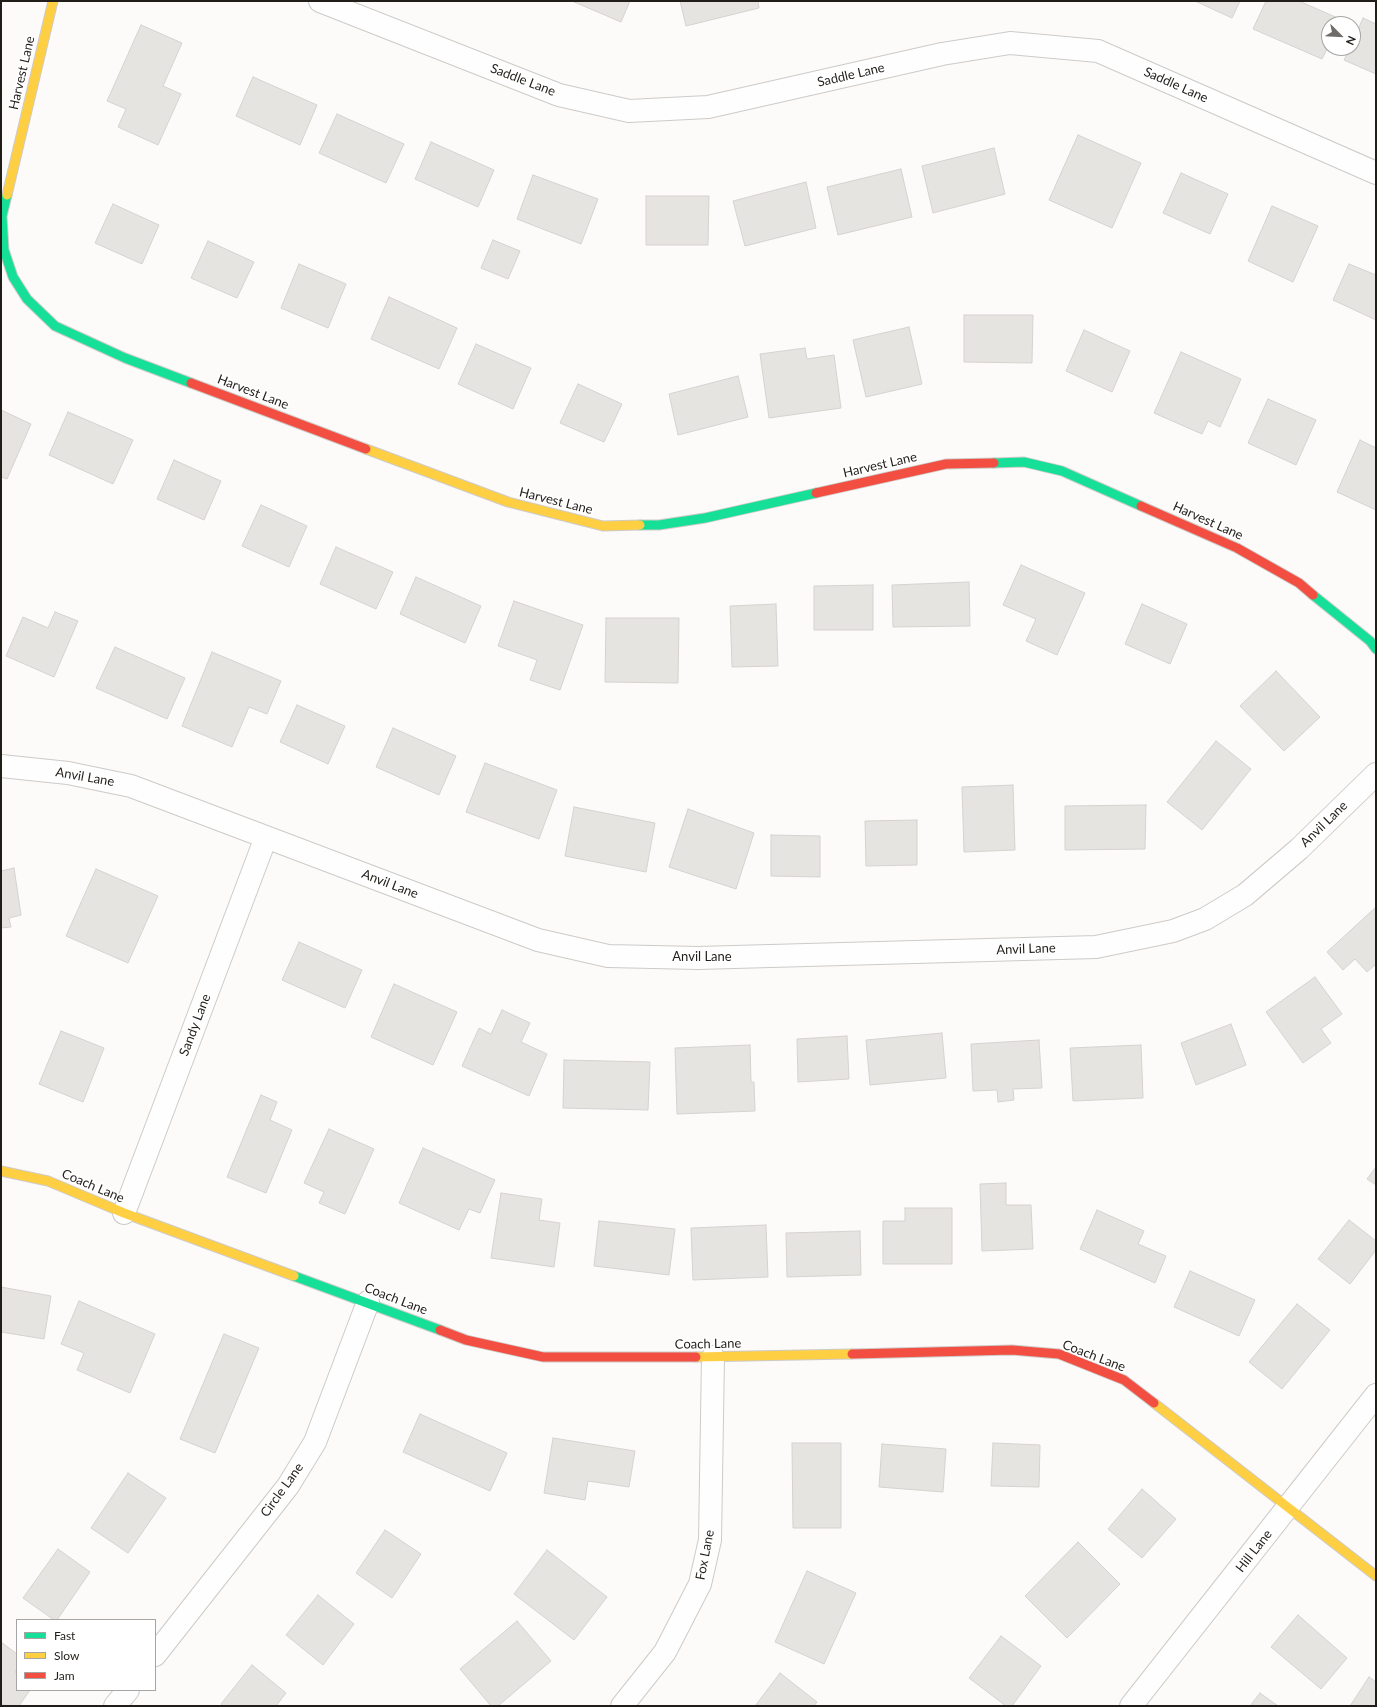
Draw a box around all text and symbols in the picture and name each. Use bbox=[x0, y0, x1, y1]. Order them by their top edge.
north arrow bbox=[1321, 16, 1361, 56]
text: N bbox=[1344, 34, 1359, 47]
street label: Harvest Lane bbox=[6, 35, 38, 111]
street label: Saddle Lane bbox=[488, 60, 558, 100]
street label: Saddle Lane bbox=[816, 60, 886, 90]
street label: Saddle Lane bbox=[1142, 64, 1210, 106]
street label: Harvest Lane bbox=[215, 371, 291, 413]
street label: Harvest Lane bbox=[842, 449, 918, 481]
street label: Harvest Lane bbox=[518, 484, 594, 518]
street label: Harvest Lane bbox=[1170, 499, 1246, 543]
street label: Anvil Lane bbox=[54, 764, 116, 790]
street label: Anvil Lane bbox=[1297, 798, 1351, 850]
street label: Anvil Lane bbox=[359, 866, 421, 902]
street label: Anvil Lane bbox=[996, 940, 1056, 958]
street label: Anvil Lane bbox=[672, 949, 732, 965]
street label: Sandy Lane bbox=[176, 992, 214, 1058]
street label: Coach Lane bbox=[59, 1166, 127, 1206]
street label: Coach Lane bbox=[362, 1280, 430, 1318]
street label: Coach Lane bbox=[675, 1336, 741, 1352]
street label: Coach Lane bbox=[1060, 1337, 1128, 1375]
street label: Circle Lane bbox=[257, 1460, 307, 1520]
street label: Hill Lane bbox=[1233, 1527, 1275, 1575]
street label: Fox Lane bbox=[692, 1529, 718, 1581]
legend bbox=[16, 1619, 156, 1691]
text: Fast bbox=[54, 1628, 75, 1643]
text: Slow bbox=[54, 1648, 79, 1663]
text: Jam bbox=[54, 1668, 75, 1683]

